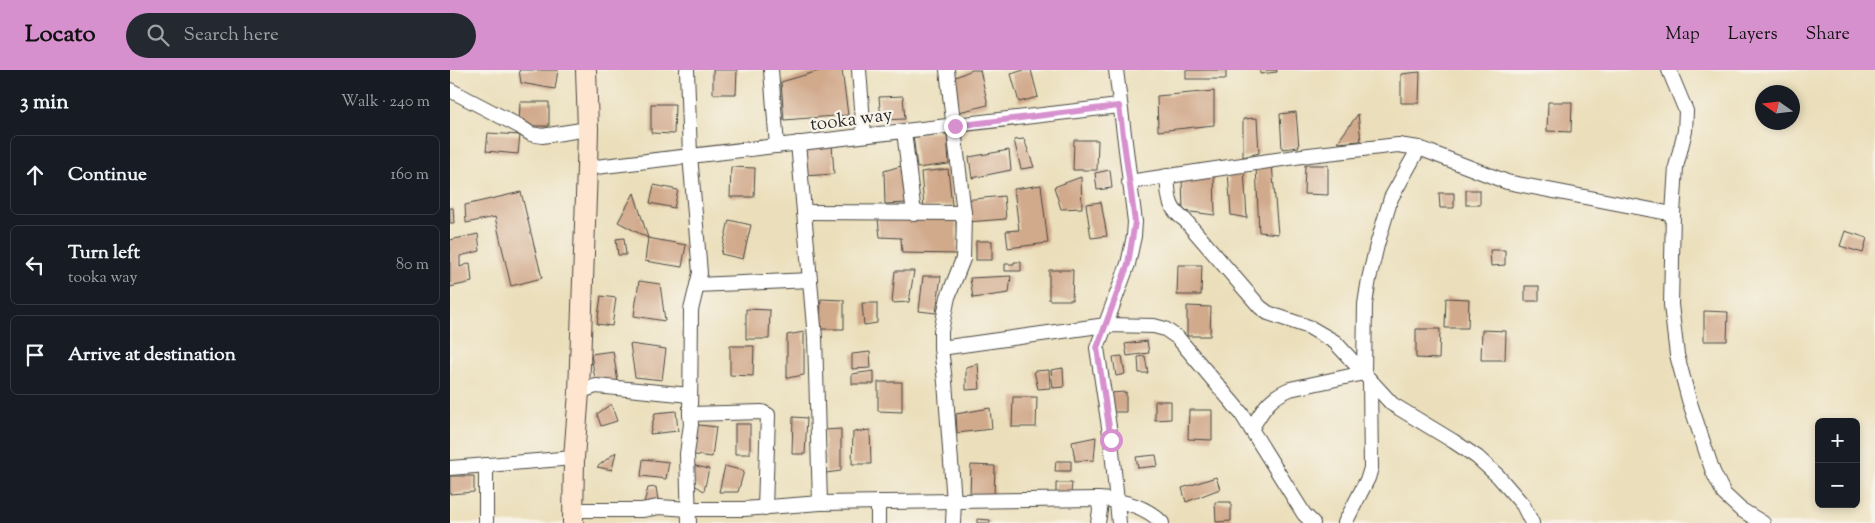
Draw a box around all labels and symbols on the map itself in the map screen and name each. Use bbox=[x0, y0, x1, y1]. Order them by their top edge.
north arrow bbox=[1755, 85, 1800, 130]
street label: tooka way bbox=[809, 102, 894, 139]
route end bbox=[944, 115, 967, 138]
route start bbox=[1100, 429, 1123, 452]

